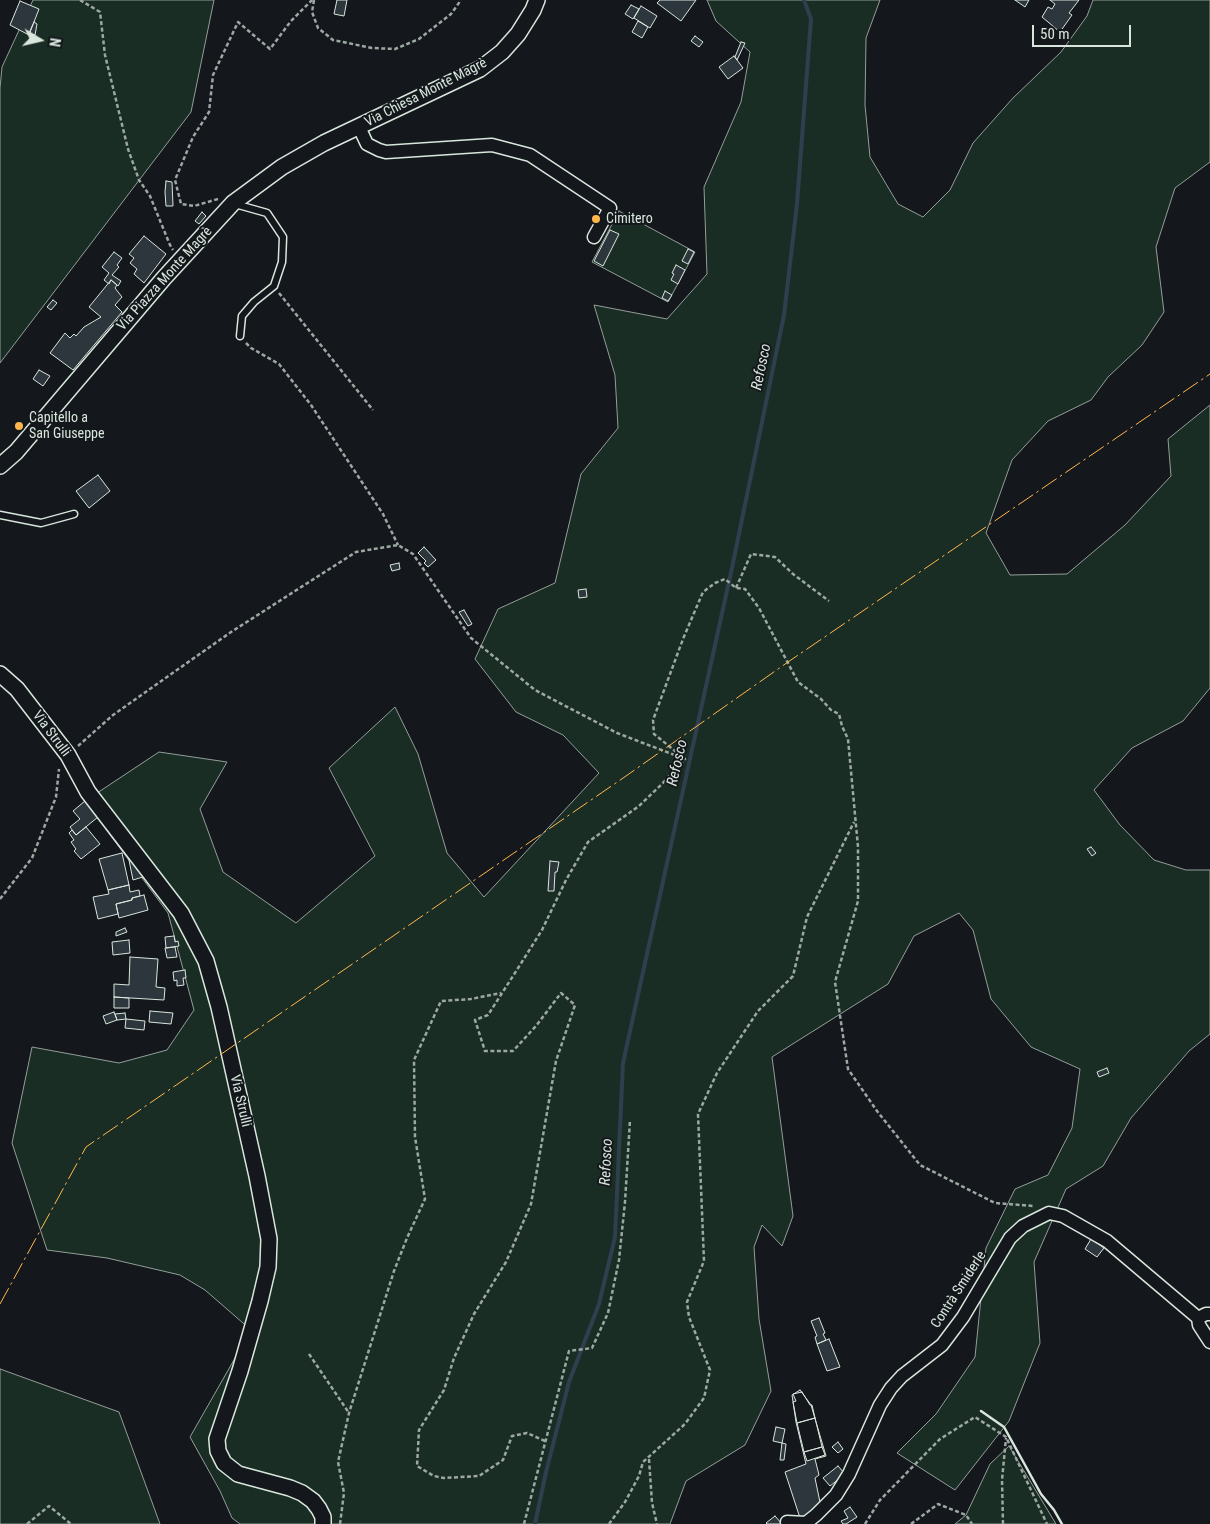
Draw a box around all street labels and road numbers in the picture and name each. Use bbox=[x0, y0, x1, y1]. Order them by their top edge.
street label: Via Chiesa Monte Magrè bbox=[362, 55, 490, 131]
street label: Via Piazza Monte Magrè bbox=[114, 224, 216, 334]
street label: Via Strulli bbox=[28, 708, 74, 760]
street label: Via Strulli bbox=[226, 1073, 254, 1129]
street label: Contrà Smiderle bbox=[928, 1248, 990, 1332]

